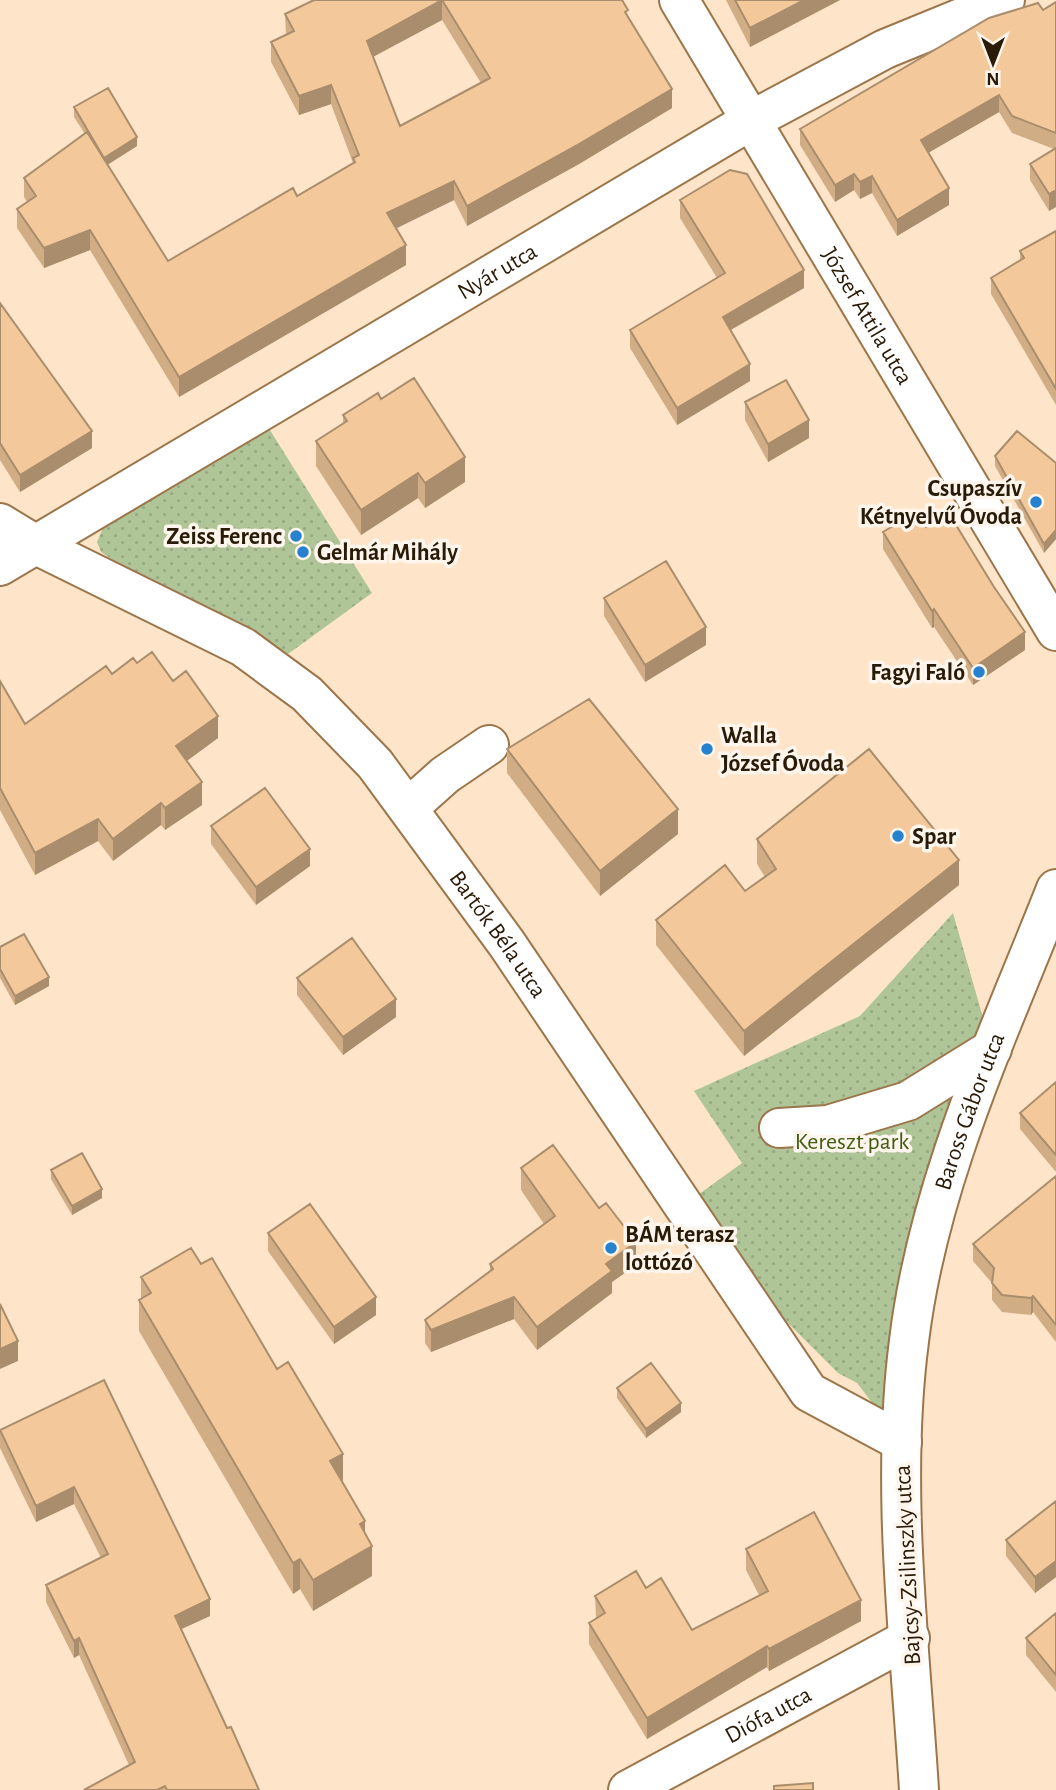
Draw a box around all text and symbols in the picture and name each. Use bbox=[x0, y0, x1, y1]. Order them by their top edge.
north arrow bbox=[958, 28, 1028, 98]
text: N bbox=[986, 69, 1000, 88]
street label: Nyár utca bbox=[454, 239, 541, 305]
street label: József Attila utca bbox=[817, 244, 917, 389]
place label: Csupaszív Kétnyelvű Óvoda bbox=[860, 477, 1022, 529]
marker: Csupaszív Kétnyelvű Óvoda bbox=[1028, 494, 1044, 510]
place label: Zeiss Ferenc bbox=[166, 525, 282, 549]
marker: Zeiss Ferenc bbox=[288, 528, 304, 544]
place label: Gelmár Mihály bbox=[317, 541, 458, 565]
marker: Gelmár Mihály bbox=[295, 544, 311, 560]
place label: Fagyi Faló bbox=[870, 661, 965, 685]
marker: Fagyi Faló bbox=[971, 664, 987, 680]
place label: Walla József Óvoda bbox=[721, 724, 845, 776]
marker: Walla József Óvoda bbox=[699, 741, 715, 757]
place label: Spar bbox=[912, 825, 957, 849]
marker: Spar bbox=[890, 828, 906, 844]
street label: Bartók Béla utca bbox=[444, 866, 551, 1003]
street label: Baross Gábor utca bbox=[931, 1029, 1010, 1193]
park label: Kereszt park bbox=[795, 1130, 909, 1154]
place label: BÁM terasz lottózó bbox=[625, 1219, 734, 1275]
marker: BÁM terasz lottózó bbox=[603, 1240, 619, 1256]
street label: Bajcsy-Zsilinszky utca bbox=[891, 1464, 925, 1666]
street label: Diófa utca bbox=[721, 1682, 816, 1748]

